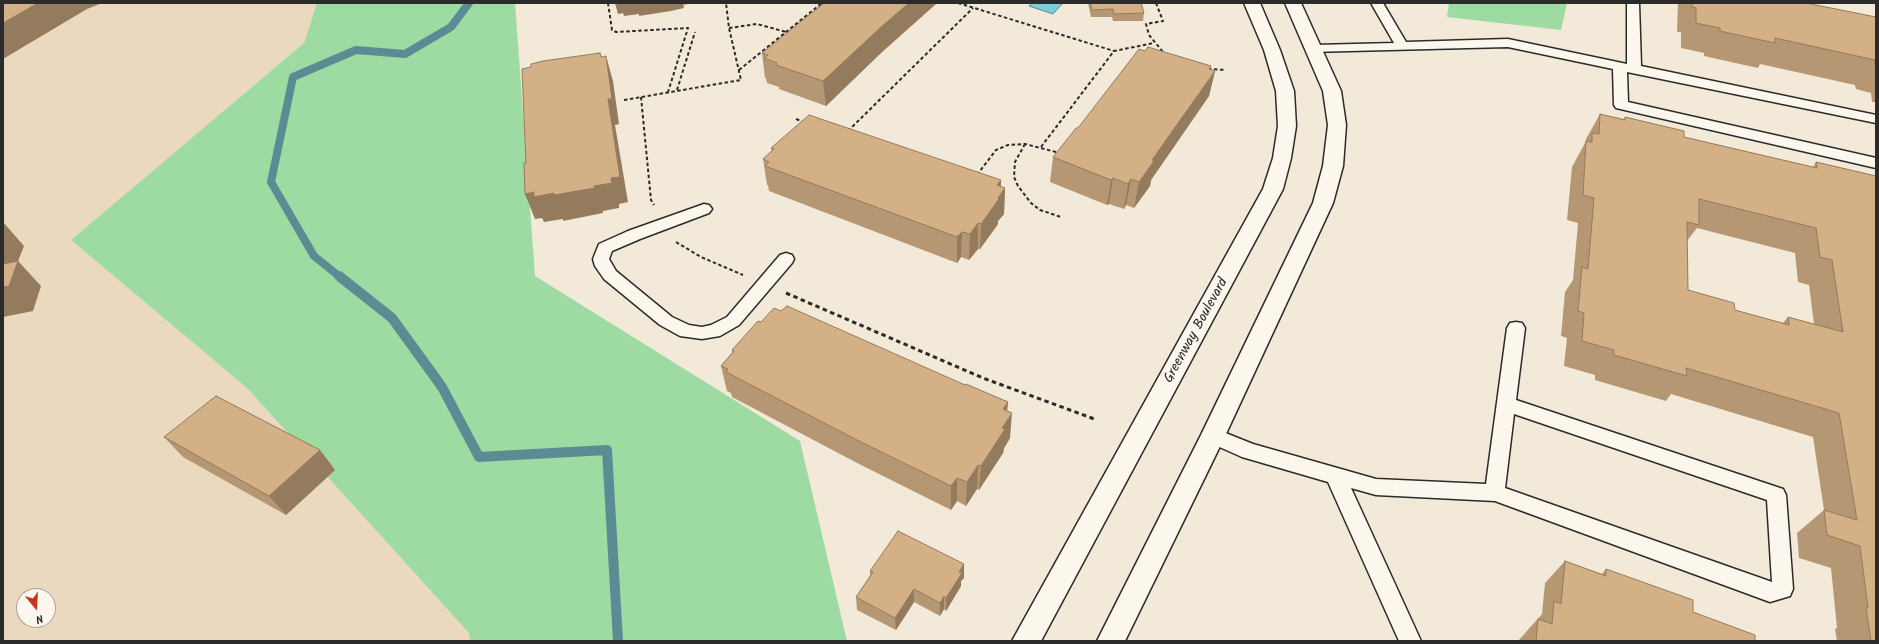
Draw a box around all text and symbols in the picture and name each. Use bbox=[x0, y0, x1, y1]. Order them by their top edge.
street label: Greenway Boulevard bbox=[1161, 276, 1233, 386]
north arrow bbox=[16, 588, 56, 628]
text: N bbox=[33, 609, 45, 628]

